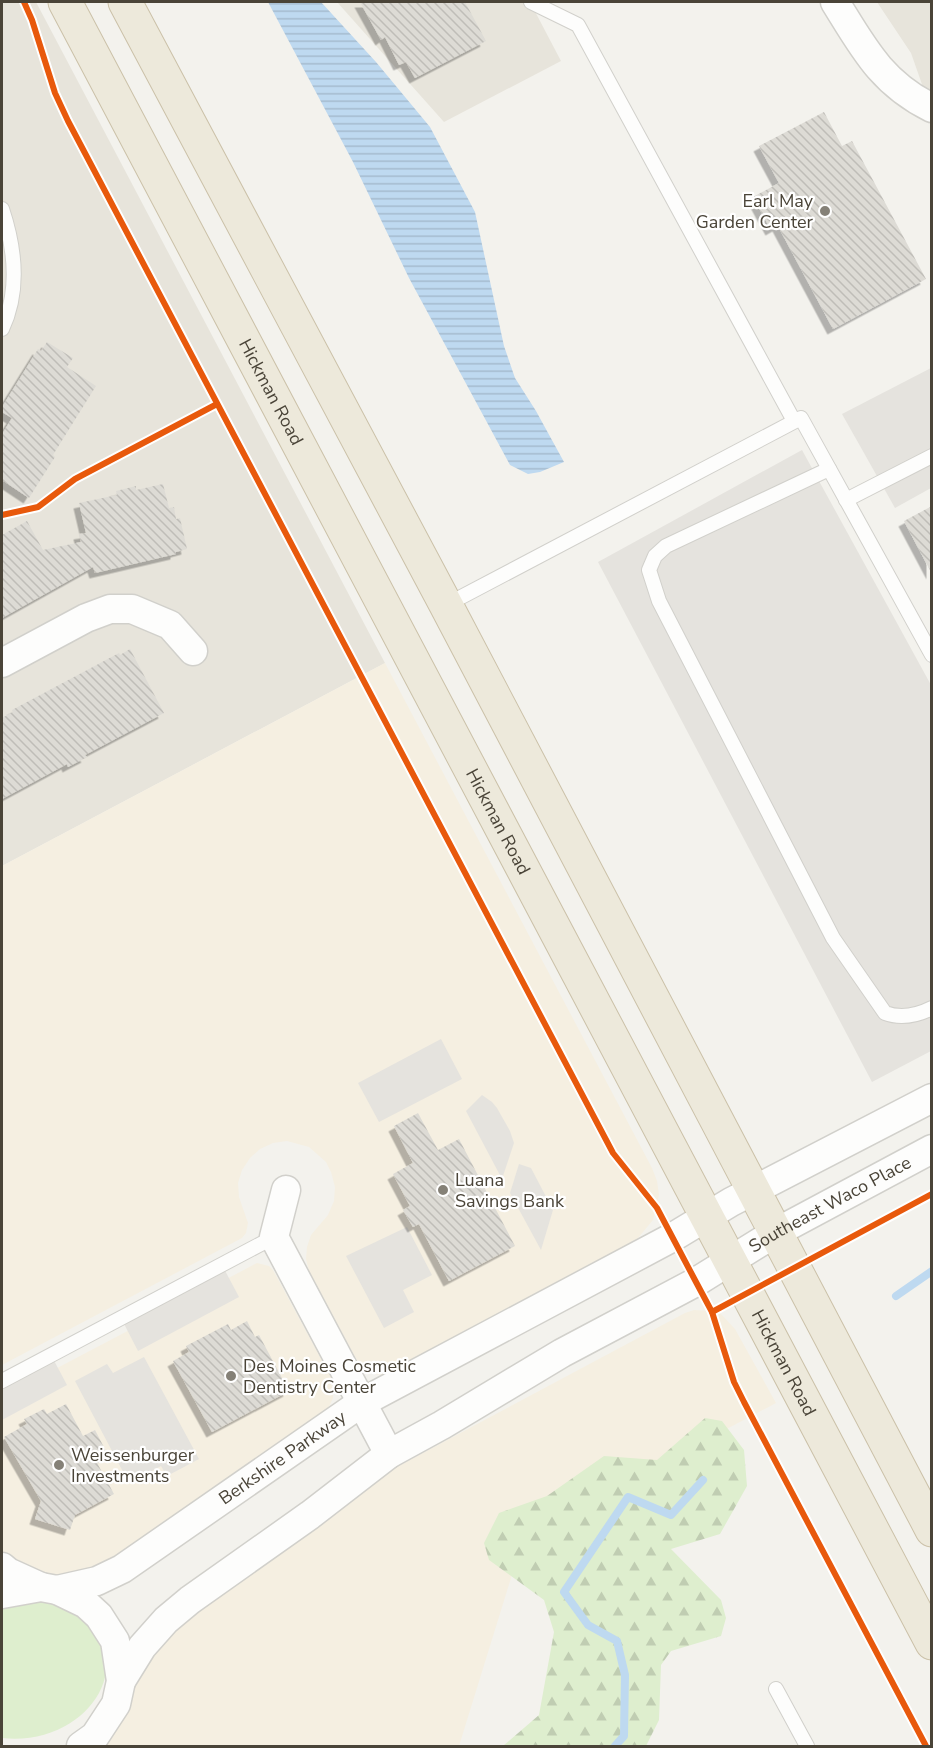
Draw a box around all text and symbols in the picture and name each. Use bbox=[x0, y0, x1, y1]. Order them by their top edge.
place label: Earl May Garden Center bbox=[696, 189, 814, 234]
marker: Earl May Garden Center bbox=[818, 204, 832, 218]
street label: Hickman Road bbox=[233, 335, 309, 449]
street label: Hickman Road bbox=[460, 764, 536, 879]
street label: Southeast Waco Place bbox=[744, 1150, 915, 1258]
place label: Luana Savings Bank bbox=[455, 1168, 565, 1213]
marker: Luana Savings Bank bbox=[436, 1183, 450, 1197]
street label: Hickman Road bbox=[746, 1305, 822, 1420]
place label: Des Moines Cosmetic Dentistry Center bbox=[243, 1354, 416, 1399]
marker: Des Moines Cosmetic Dentistry Center bbox=[224, 1369, 238, 1383]
street label: Berkshire Parkway bbox=[214, 1405, 351, 1510]
place label: Weissenburger Investments bbox=[71, 1443, 195, 1488]
marker: Weissenburger Investments bbox=[52, 1458, 66, 1472]

